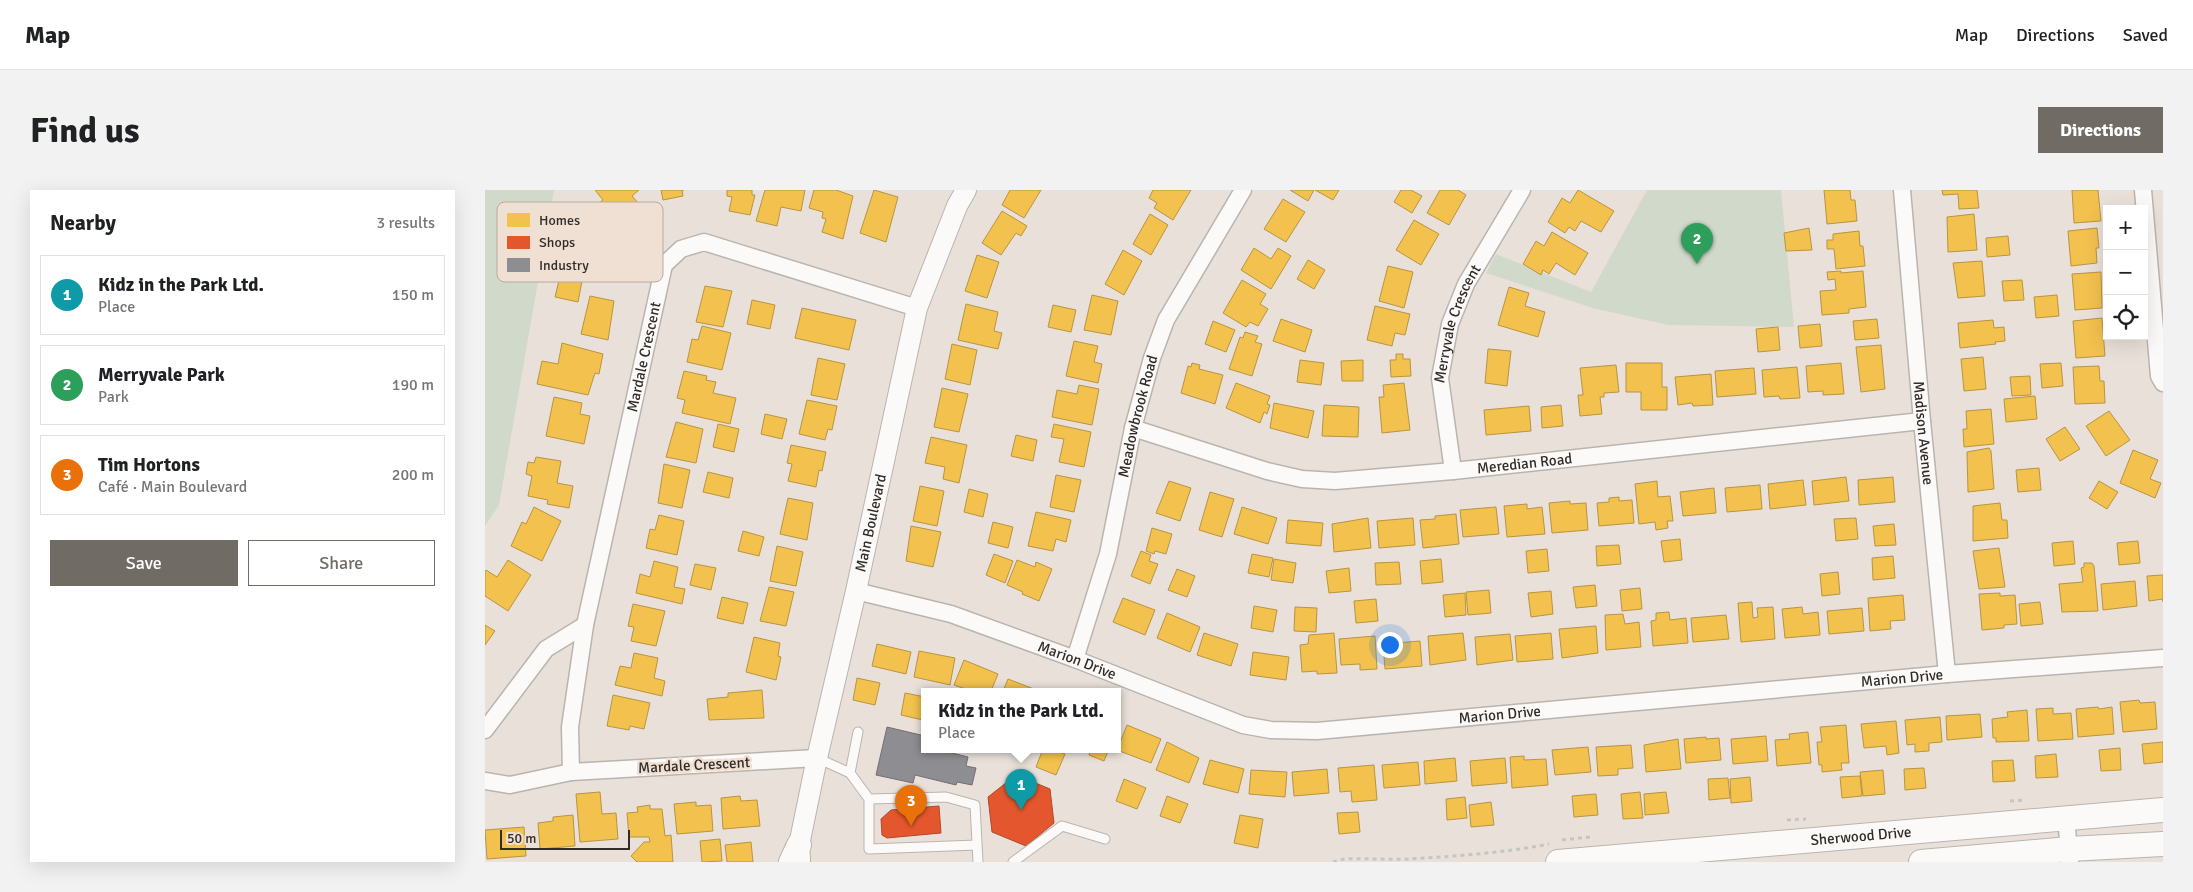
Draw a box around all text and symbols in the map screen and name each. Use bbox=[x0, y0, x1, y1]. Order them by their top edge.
text: Map bbox=[25, 20, 70, 50]
text: Map bbox=[1955, 24, 1988, 46]
text: Directions bbox=[2016, 24, 2095, 46]
text: Saved bbox=[2123, 24, 2168, 46]
button: Directions bbox=[2038, 107, 2163, 153]
text: Find us bbox=[30, 109, 140, 152]
legend bbox=[497, 202, 663, 282]
map controls bbox=[2103, 205, 2148, 340]
button: + bbox=[2103, 205, 2148, 250]
text: Nearby bbox=[50, 210, 116, 236]
text: Homes bbox=[539, 212, 580, 229]
text: 3 results bbox=[376, 213, 435, 233]
pin: 2 bbox=[1681, 223, 1713, 264]
text: Shops bbox=[539, 234, 575, 251]
button: − bbox=[2103, 250, 2148, 295]
text: Industry bbox=[539, 257, 589, 274]
street label: Merryvale Crescent bbox=[1430, 261, 1485, 384]
text: Kidz in the Park Ltd. bbox=[98, 273, 264, 297]
text: 1 bbox=[63, 285, 71, 305]
text: 150 m bbox=[392, 285, 434, 305]
button: locate bbox=[2103, 295, 2148, 340]
text: Place bbox=[98, 297, 135, 317]
street label: Mardale Crescent bbox=[623, 300, 665, 414]
street label: Meadowbrook Road bbox=[1114, 353, 1161, 479]
text: Merryvale Park bbox=[98, 363, 225, 387]
text: 2 bbox=[63, 375, 71, 395]
text: 190 m bbox=[392, 375, 434, 395]
street label: Madison Avenue bbox=[1910, 380, 1937, 486]
text: Park bbox=[98, 387, 129, 407]
street label: Meredian Road bbox=[1476, 449, 1573, 477]
text: Tim Hortons bbox=[98, 453, 200, 477]
text: 3 bbox=[63, 465, 71, 485]
text: 200 m bbox=[392, 465, 434, 485]
street label: Main Boulevard bbox=[851, 472, 890, 574]
text: Café · Main Boulevard bbox=[98, 477, 247, 497]
button: Save bbox=[50, 540, 238, 586]
button: Share bbox=[248, 540, 435, 586]
your location bbox=[1377, 632, 1403, 658]
street label: Marion Drive bbox=[1035, 637, 1119, 683]
street label: Marion Drive bbox=[1860, 665, 1944, 691]
popup bbox=[921, 688, 1121, 753]
text: Kidz in the Park Ltd. bbox=[938, 699, 1104, 723]
street label: Marion Drive bbox=[1458, 702, 1542, 727]
text: Place bbox=[938, 723, 975, 743]
street label: Mardale Crescent bbox=[638, 753, 750, 777]
pin: 1 bbox=[1005, 769, 1037, 810]
pin: 3 bbox=[895, 785, 927, 826]
street label: Sherwood Drive bbox=[1810, 823, 1912, 849]
scale bar bbox=[500, 827, 630, 850]
text: 50 m bbox=[507, 830, 536, 847]

